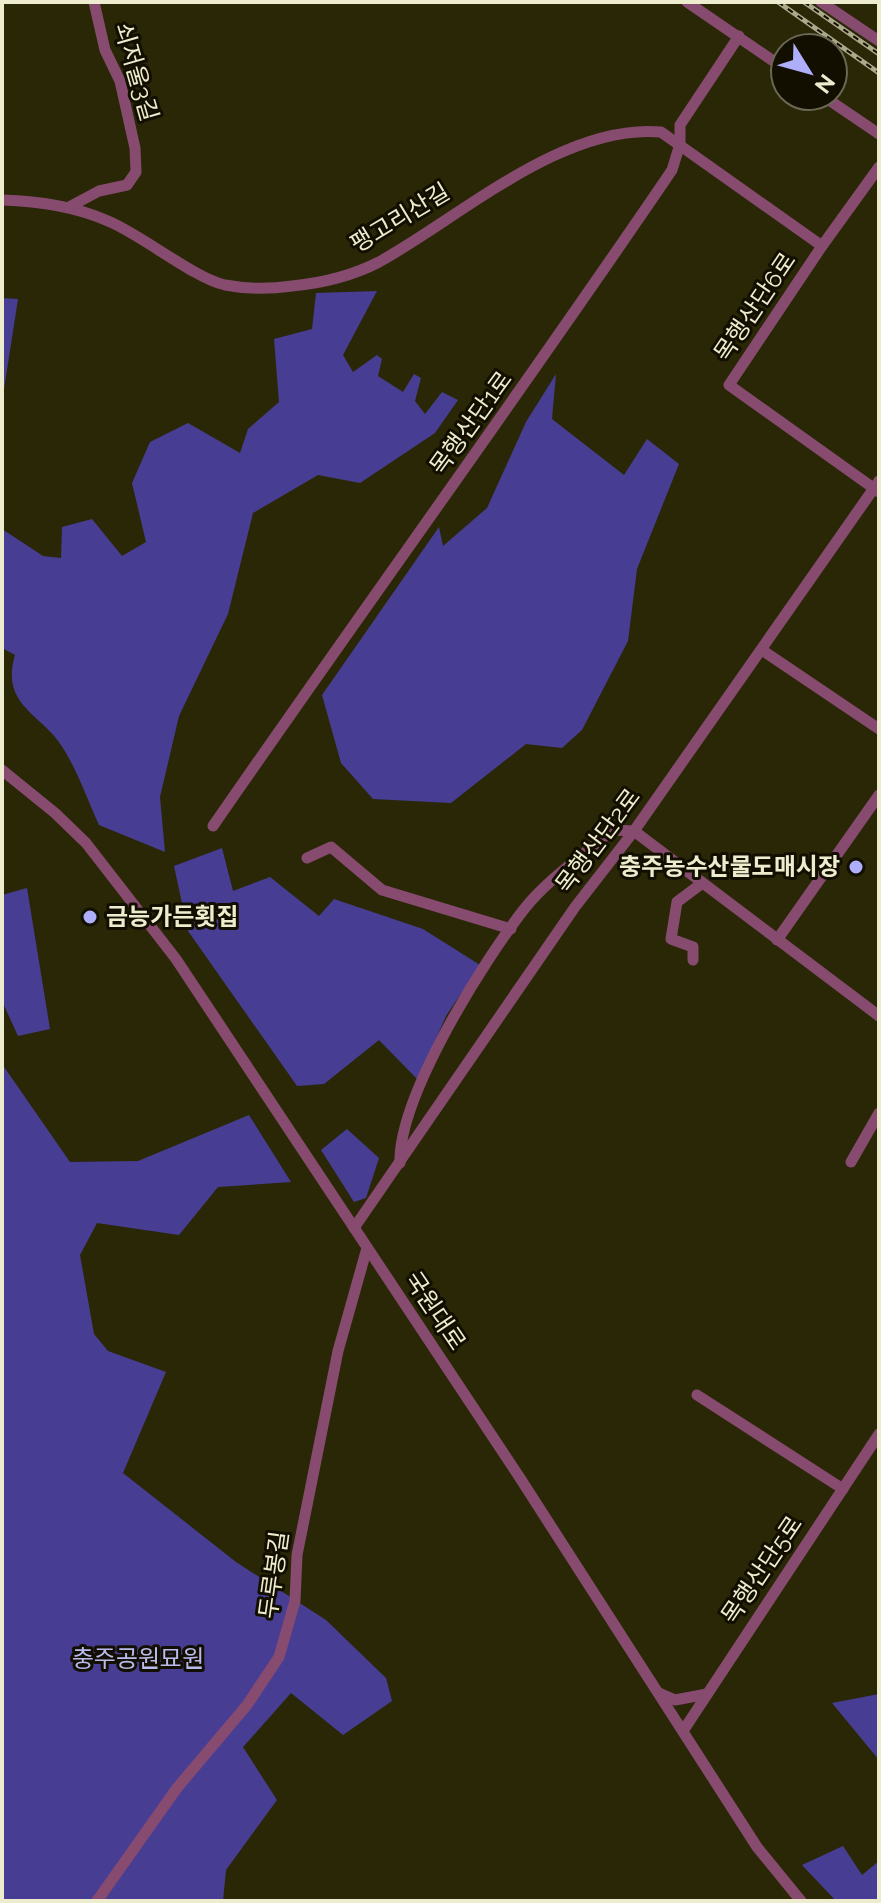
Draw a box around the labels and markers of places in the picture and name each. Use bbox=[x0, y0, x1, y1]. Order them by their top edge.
place label: 충주농수산물도매시장 bbox=[619, 852, 840, 881]
marker: 충주농수산물도매시장 bbox=[847, 858, 865, 876]
place label: 금능가든횟집 bbox=[106, 902, 238, 931]
marker: 금능가든횟집 bbox=[81, 908, 99, 926]

